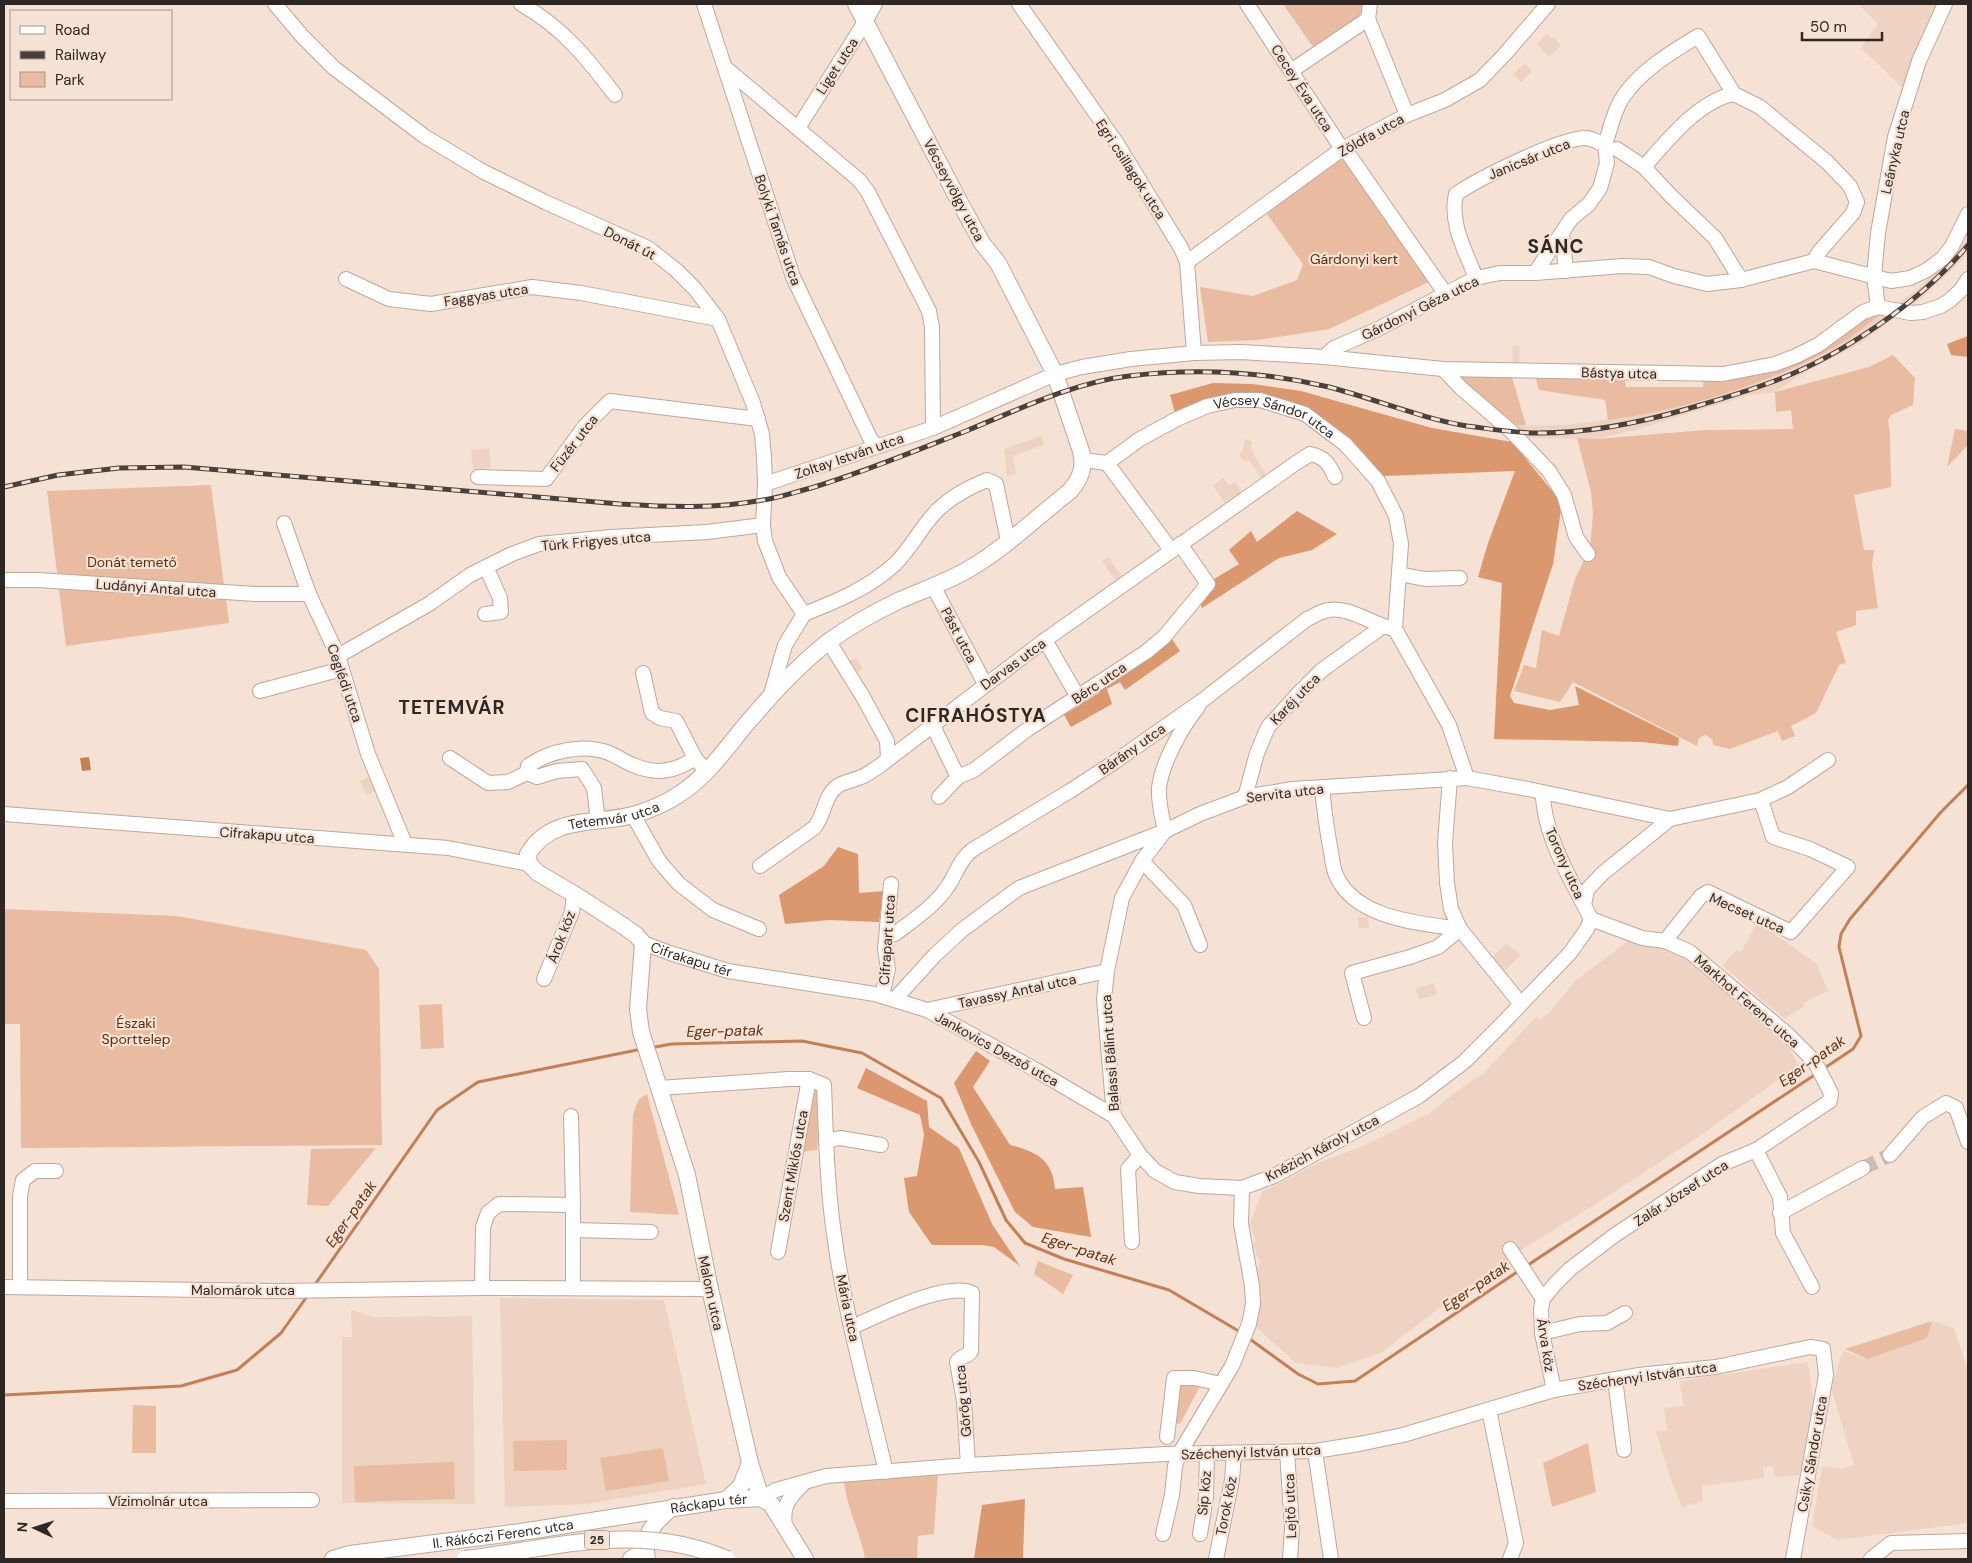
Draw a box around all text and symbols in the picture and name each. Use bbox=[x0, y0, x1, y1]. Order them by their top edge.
legend bbox=[10, 10, 172, 100]
scale bar bbox=[1802, 10, 1882, 42]
text: 50 m bbox=[1810, 17, 1847, 37]
text: Road bbox=[55, 20, 90, 40]
street label: Liget utca bbox=[812, 34, 862, 98]
street label: Cecey Éva utca bbox=[1267, 41, 1337, 135]
text: Railway bbox=[55, 45, 107, 65]
text: Park bbox=[55, 70, 85, 90]
street label: Leányka utca bbox=[1877, 108, 1913, 196]
street label: Zöldfa utca bbox=[1335, 110, 1407, 160]
street label: Egri csillagok utca bbox=[1092, 116, 1170, 222]
street label: Janicsár utca bbox=[1486, 134, 1572, 184]
street label: Vécseyvölgy utca bbox=[919, 136, 989, 244]
street label: Bolyki Tamás utca bbox=[751, 172, 805, 288]
street label: Donát út bbox=[601, 222, 659, 264]
district label: SÁNC bbox=[1528, 234, 1584, 259]
park label: Gárdonyi kert bbox=[1310, 250, 1398, 268]
street label: Gárdonyi Géza utca bbox=[1358, 272, 1482, 344]
street label: Faggyas utca bbox=[443, 279, 529, 311]
street label: Bástya utca bbox=[1581, 363, 1657, 383]
street label: Vécsey Sándor utca bbox=[1211, 391, 1339, 442]
street label: Füzér utca bbox=[546, 411, 602, 475]
street label: Zoltay István utca bbox=[792, 429, 906, 483]
street label: Türk Frigyes utca bbox=[541, 527, 651, 555]
park label: Donát temető bbox=[87, 553, 177, 571]
street label: Ludányi Antal utca bbox=[95, 575, 217, 601]
street label: Pást utca bbox=[937, 604, 981, 666]
street label: Darvas utca bbox=[977, 634, 1049, 694]
street label: Ceglédi utca bbox=[323, 641, 367, 725]
street label: Bérc utca bbox=[1068, 658, 1130, 708]
street label: Karéj utca bbox=[1266, 670, 1324, 728]
district label: TETEMVÁR bbox=[399, 695, 505, 720]
district label: CIFRAHÓSTYA bbox=[905, 703, 1047, 728]
street label: Bárány utca bbox=[1095, 720, 1169, 778]
street label: Servita utca bbox=[1245, 779, 1325, 807]
street label: Tetemvár utca bbox=[567, 797, 662, 834]
street label: Cifrakapu utca bbox=[219, 823, 315, 847]
street label: Torony utca bbox=[1541, 824, 1589, 902]
street label: Mecset utca bbox=[1707, 888, 1787, 938]
street label: Cifrapart utca bbox=[875, 894, 899, 986]
street label: Árok köz bbox=[543, 908, 579, 966]
street label: Cifrakapu tér bbox=[648, 938, 733, 980]
street label: Markhot Ferenc utca bbox=[1691, 950, 1803, 1052]
street label: Tavassy Antal utca bbox=[956, 970, 1078, 1012]
street label: Balassi Bálint utca bbox=[1097, 994, 1123, 1112]
street label: Jankovics Dezső utca bbox=[932, 1008, 1062, 1090]
park label: Északi Sporttelep bbox=[102, 1014, 171, 1048]
water label: Eger-patak bbox=[686, 1020, 764, 1042]
water label: Eger-patak bbox=[1775, 1030, 1850, 1091]
street label: Szent Miklós utca bbox=[774, 1109, 812, 1223]
street label: Knézich Károly utca bbox=[1262, 1110, 1382, 1186]
street label: Zalár József utca bbox=[1630, 1156, 1732, 1230]
water label: Eger-patak bbox=[321, 1176, 382, 1251]
water label: Eger-patak bbox=[1039, 1228, 1119, 1271]
street label: Malom utca bbox=[694, 1254, 728, 1332]
water label: Eger-patak bbox=[1438, 1256, 1514, 1316]
street label: Mária utca bbox=[832, 1273, 864, 1343]
street label: Malomárok utca bbox=[191, 1281, 295, 1299]
street label: Árva köz bbox=[1533, 1317, 1559, 1373]
street label: Széchenyi István utca bbox=[1576, 1357, 1718, 1395]
street label: Görög utca bbox=[951, 1364, 975, 1438]
street label: Csiky Sándor utca bbox=[1793, 1394, 1831, 1514]
street label: Széchenyi István utca bbox=[1181, 1441, 1321, 1463]
street label: Síp köz bbox=[1193, 1470, 1215, 1516]
street label: Lejtő utca bbox=[1280, 1473, 1300, 1539]
street label: Torok köz bbox=[1211, 1475, 1241, 1537]
street label: Ráckapu tér bbox=[669, 1490, 748, 1518]
street label: Vízimolnár utca bbox=[108, 1492, 208, 1510]
north arrow bbox=[10, 1503, 60, 1553]
street label: II. Rákóczi Ferenc utca bbox=[431, 1515, 575, 1552]
text: N bbox=[13, 1521, 31, 1533]
road number: 25 bbox=[584, 1530, 610, 1550]

